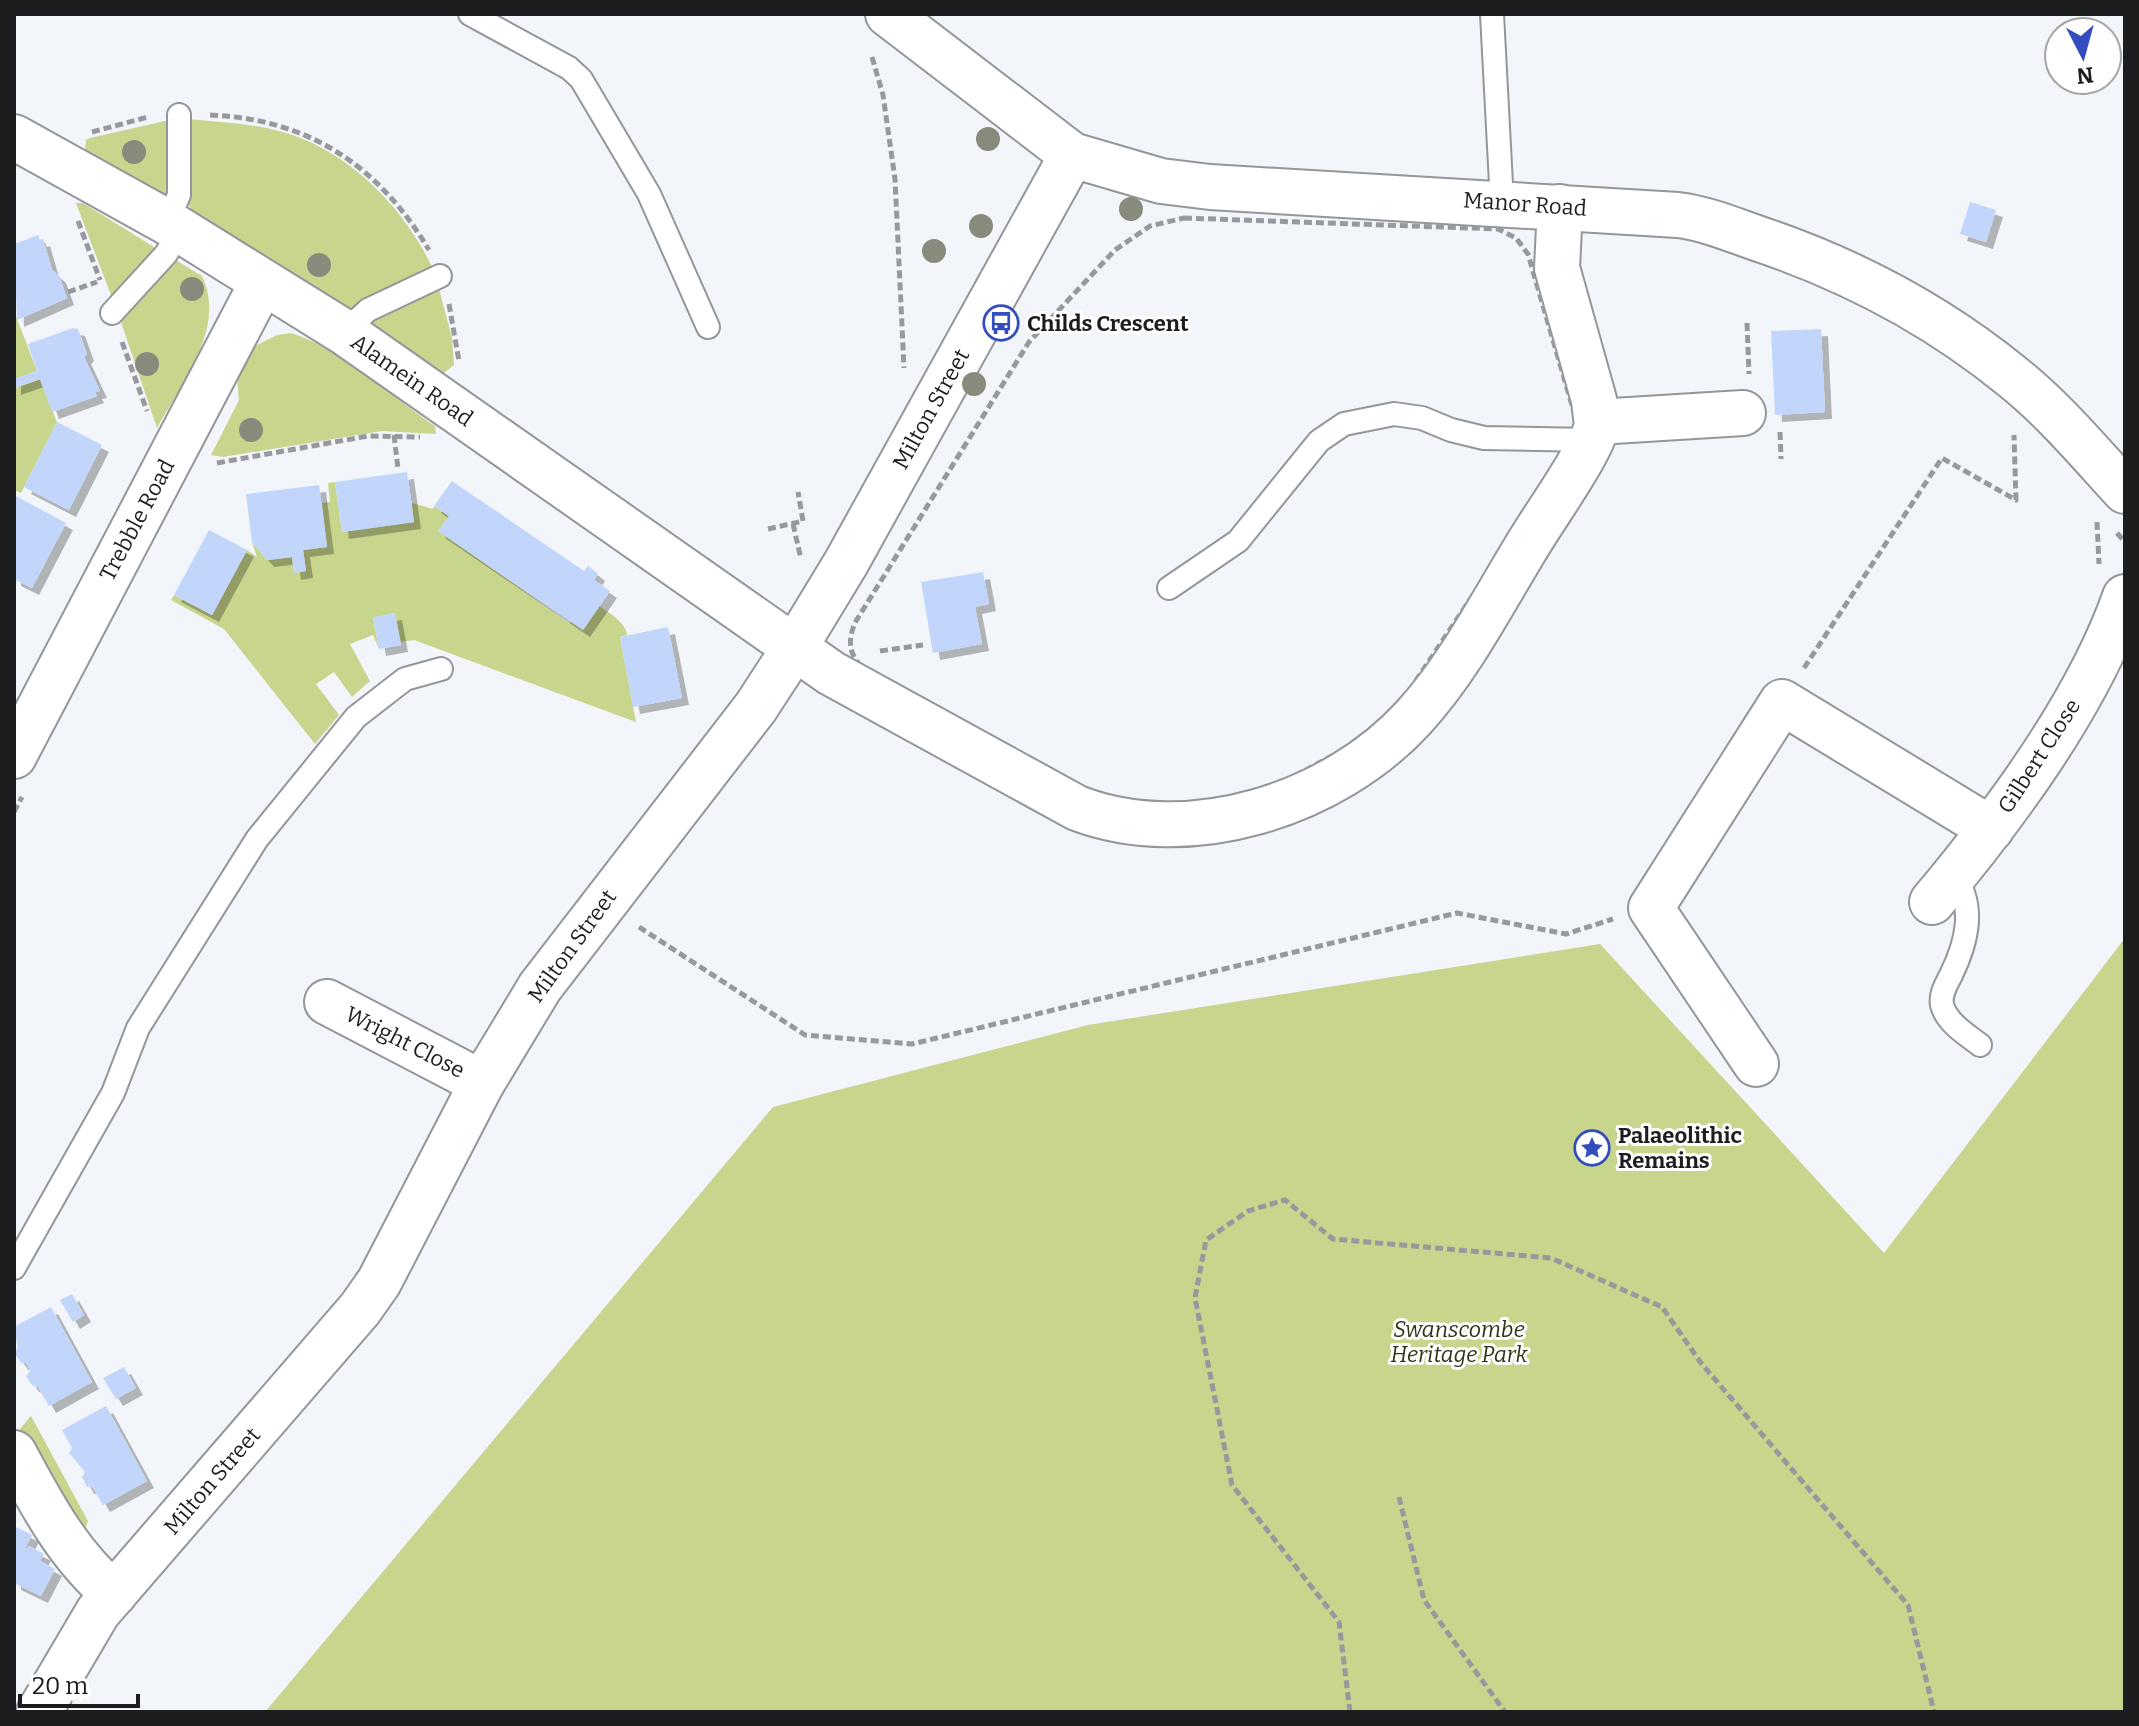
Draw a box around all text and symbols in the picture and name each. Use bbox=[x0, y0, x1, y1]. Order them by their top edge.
north arrow bbox=[2043, 16, 2123, 96]
text: N bbox=[2075, 61, 2095, 90]
street label: Manor Road bbox=[1462, 186, 1588, 222]
bus stop icon: Childs Crescent bbox=[982, 304, 1020, 342]
place label: Childs Crescent bbox=[1027, 310, 1189, 337]
street label: Alamein Road bbox=[346, 328, 478, 432]
street label: Milton Street bbox=[887, 344, 975, 474]
street label: Trebble Road bbox=[94, 455, 180, 585]
street label: Gilbert Close bbox=[1992, 694, 2086, 818]
street label: Milton Street bbox=[522, 884, 622, 1008]
street label: Wright Close bbox=[341, 1000, 469, 1084]
place label: Palaeolithic Remains bbox=[1618, 1122, 1742, 1174]
place icon: Palaeolithic Remains bbox=[1573, 1129, 1611, 1167]
park label: Swanscombe Heritage Park bbox=[1391, 1316, 1529, 1368]
street label: Milton Street bbox=[158, 1422, 266, 1540]
scale bar bbox=[20, 1658, 138, 1708]
text: 20 m bbox=[32, 1672, 88, 1700]

